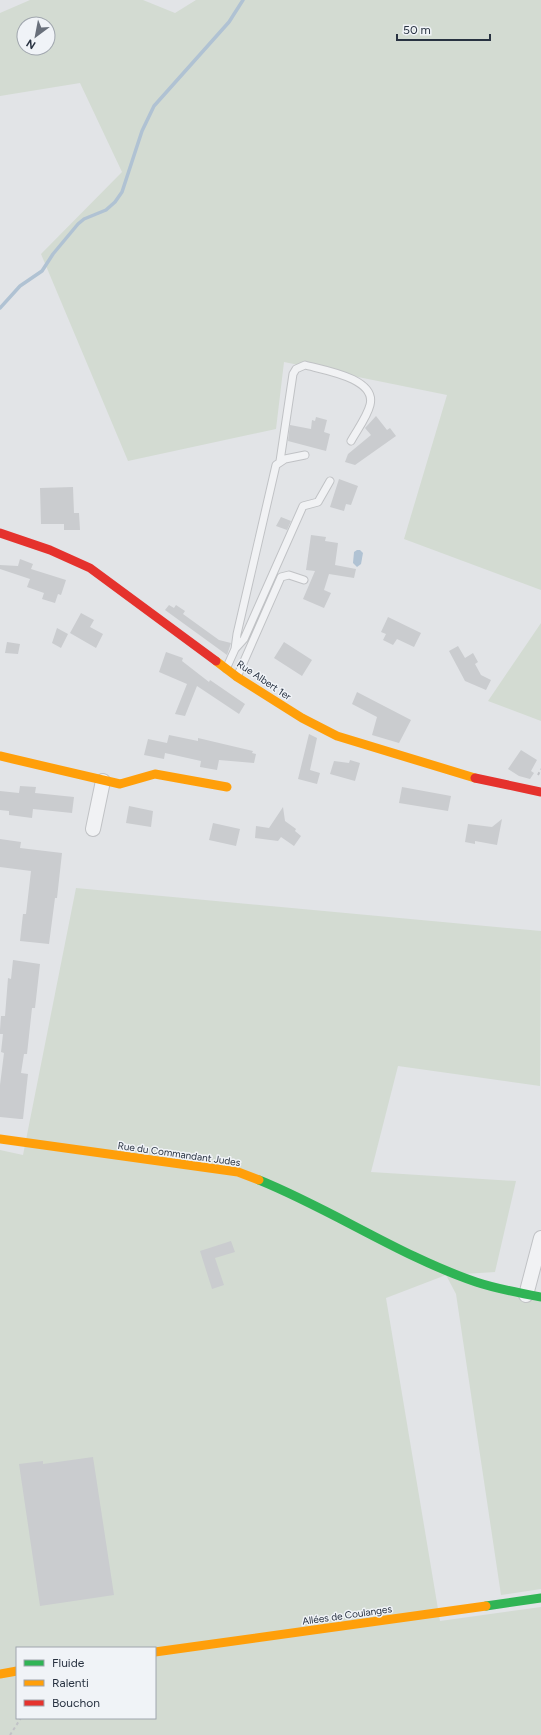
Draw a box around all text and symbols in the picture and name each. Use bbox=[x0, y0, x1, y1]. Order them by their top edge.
north arrow bbox=[16, 16, 56, 56]
scale bar bbox=[397, 16, 490, 42]
text: 50 m bbox=[403, 23, 431, 37]
text: N bbox=[24, 36, 38, 52]
street label: Rue Albert 1er bbox=[234, 657, 294, 703]
street label: Rue du Commandant Judes bbox=[117, 1139, 242, 1169]
street label: Allées de Coulanges bbox=[301, 1602, 393, 1628]
legend bbox=[16, 1647, 156, 1719]
text: Fluide bbox=[52, 1656, 85, 1670]
text: Ralenti bbox=[52, 1676, 89, 1690]
text: Bouchon bbox=[52, 1696, 100, 1710]

